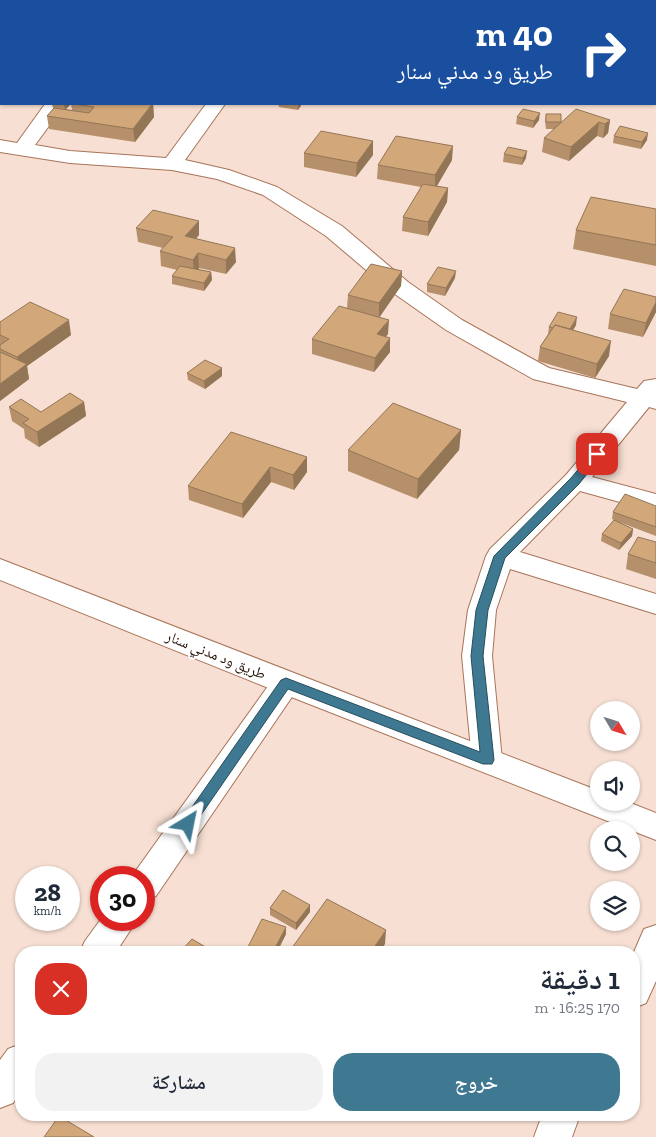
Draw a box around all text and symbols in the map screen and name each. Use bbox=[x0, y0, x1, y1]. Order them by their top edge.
text: 40 m bbox=[476, 13, 553, 55]
icon: right bbox=[571, 20, 636, 85]
text: طريق ود مدني سنار bbox=[397, 58, 553, 85]
pin bbox=[576, 433, 618, 475]
icon: arrive bbox=[583, 440, 611, 468]
street label: طريق ود مدني سنار bbox=[161, 626, 269, 686]
north arrow bbox=[590, 701, 640, 751]
map controls bbox=[590, 701, 640, 931]
button: sound bbox=[590, 761, 640, 811]
position arrow bbox=[161, 797, 213, 849]
button: search bbox=[590, 821, 640, 871]
speed limit sign: 30 bbox=[90, 866, 155, 931]
text: 28 bbox=[34, 877, 61, 907]
button: layers bbox=[590, 881, 640, 931]
text: km/h bbox=[34, 904, 61, 918]
text: 1 دقيقة bbox=[540, 961, 620, 997]
button: close bbox=[35, 963, 87, 1015]
text: 170 m · 16:25 bbox=[534, 998, 620, 1017]
button: مشاركة bbox=[35, 1053, 323, 1111]
button: خروج bbox=[333, 1053, 620, 1111]

